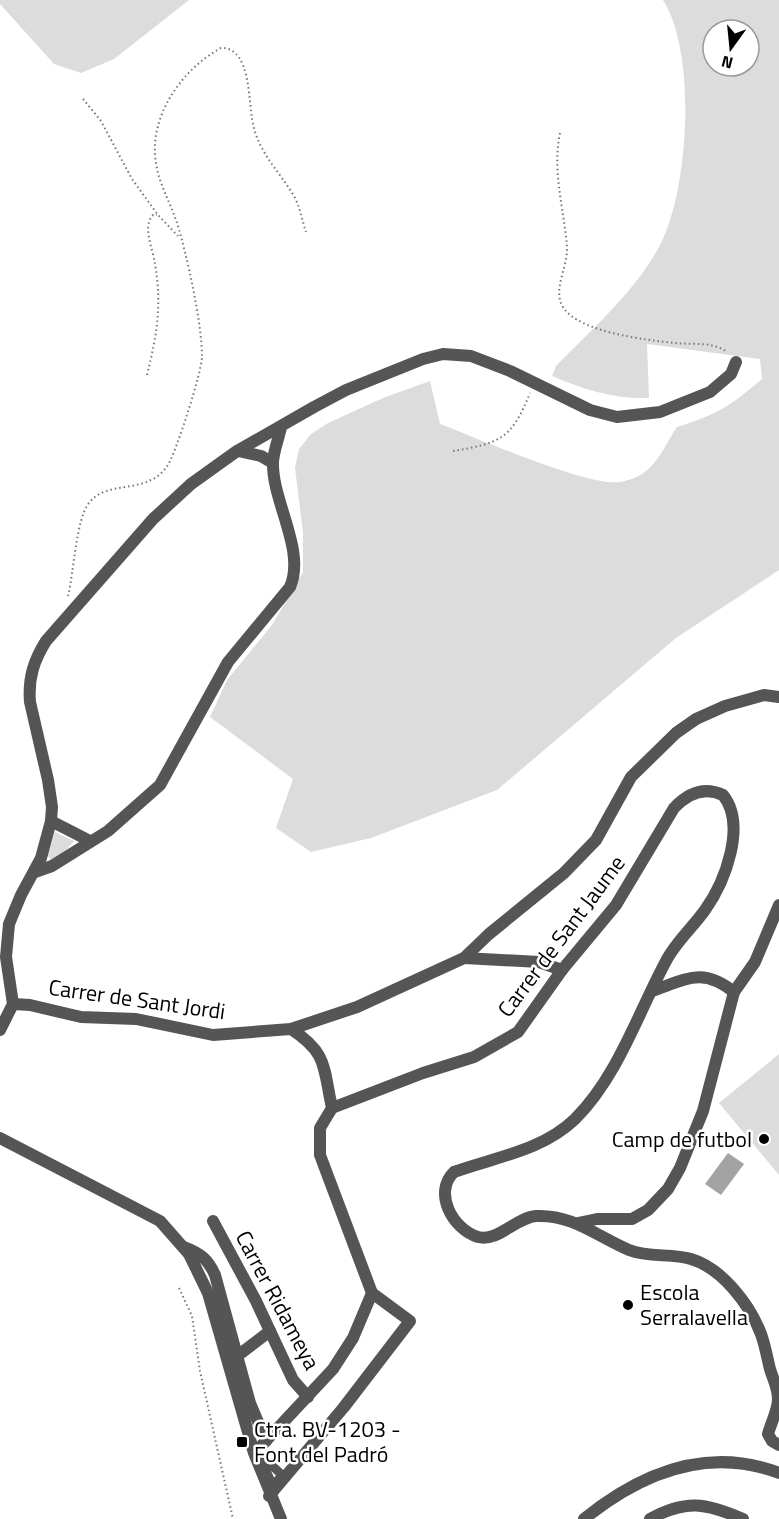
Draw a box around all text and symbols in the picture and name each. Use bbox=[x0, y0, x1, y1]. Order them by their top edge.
north arrow bbox=[701, 18, 761, 78]
text: N bbox=[719, 49, 736, 76]
street label: Carrer de Sant Jaume bbox=[489, 848, 633, 1024]
street label: Carrer de Sant Jordi bbox=[46, 970, 228, 1028]
place label: Camp de futbol bbox=[612, 1122, 752, 1156]
marker: Camp de futbol bbox=[757, 1132, 771, 1146]
street label: Carrer Ridameya bbox=[227, 1224, 329, 1376]
place label: Escola Serralavella bbox=[640, 1275, 748, 1334]
marker: Escola Serralavella bbox=[621, 1298, 635, 1312]
place label: Ctra. BV-1203 - Font del Padró bbox=[254, 1412, 401, 1471]
marker: Ctra. BV-1203 - Font del Padró bbox=[235, 1435, 249, 1449]

